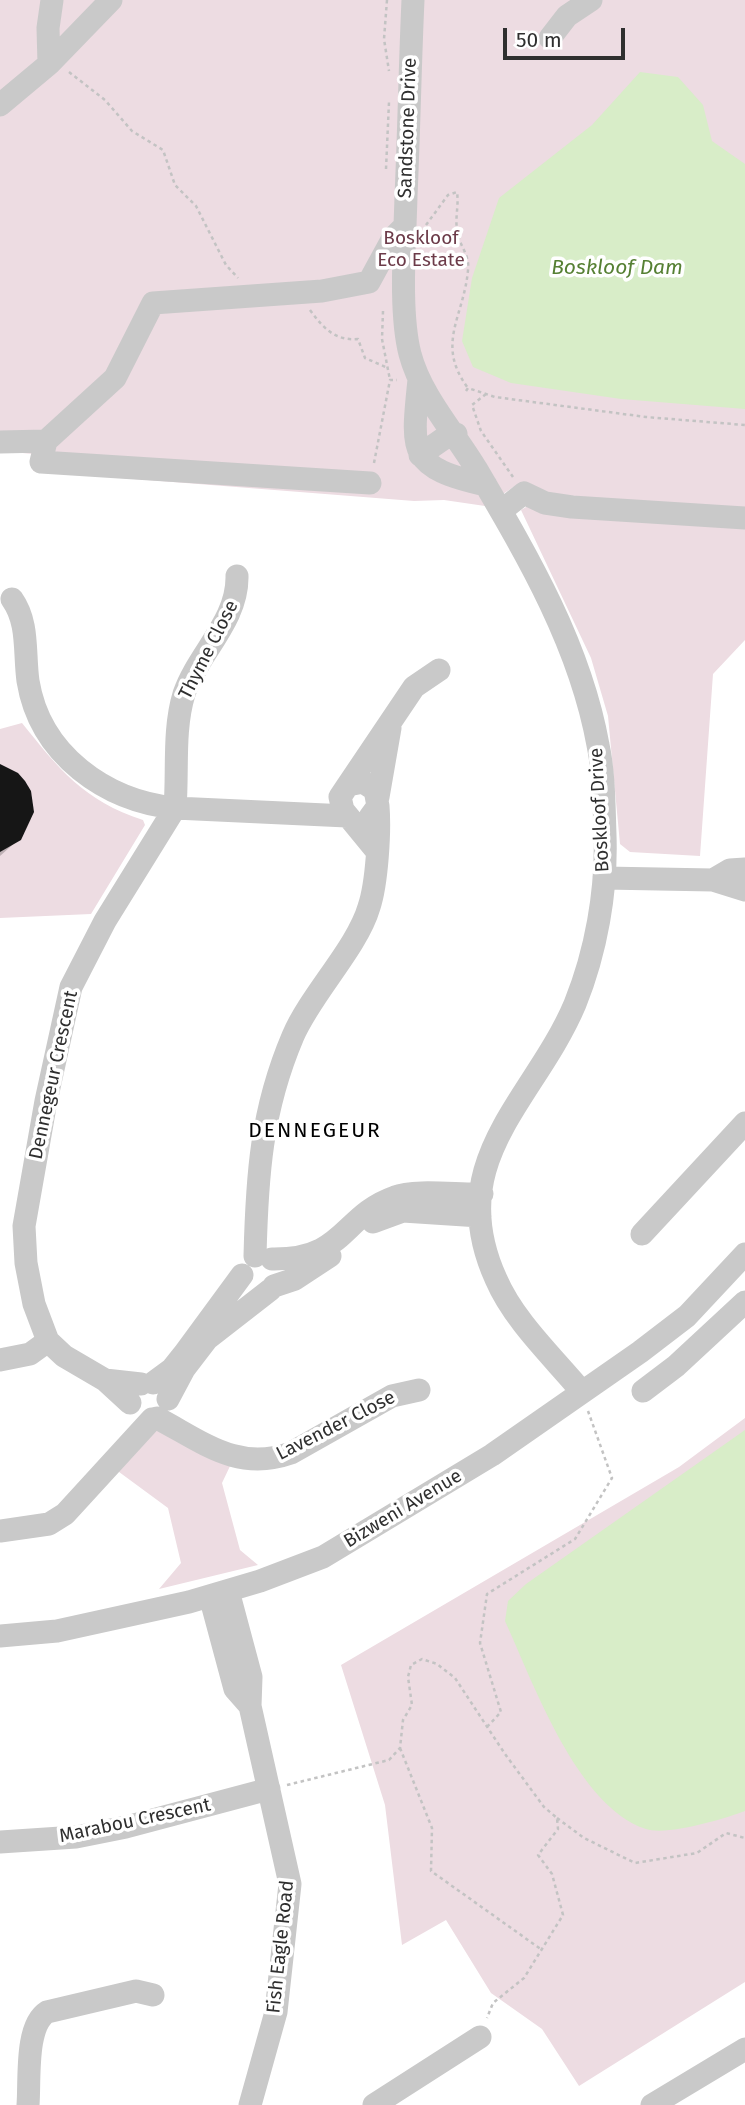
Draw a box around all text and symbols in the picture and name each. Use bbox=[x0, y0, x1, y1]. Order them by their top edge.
scale bar bbox=[507, 14, 630, 58]
text: 50 m bbox=[516, 27, 562, 53]
street label: Sandstone Drive bbox=[394, 57, 422, 199]
park label: Boskloof Eco Estate bbox=[377, 228, 465, 272]
water label: Boskloof Dam bbox=[551, 255, 683, 281]
street label: Thyme Close bbox=[174, 597, 244, 703]
street label: Boskloof Drive bbox=[585, 747, 615, 873]
street label: Dennegeur Crescent bbox=[25, 989, 83, 1161]
district label: DENNEGEUR bbox=[249, 1118, 381, 1144]
street label: Lavender Close bbox=[273, 1386, 399, 1466]
street label: Bizweni Avenue bbox=[340, 1465, 466, 1553]
street label: Marabou Crescent bbox=[57, 1794, 213, 1848]
street label: Fish Eagle Road bbox=[263, 1879, 299, 2015]

